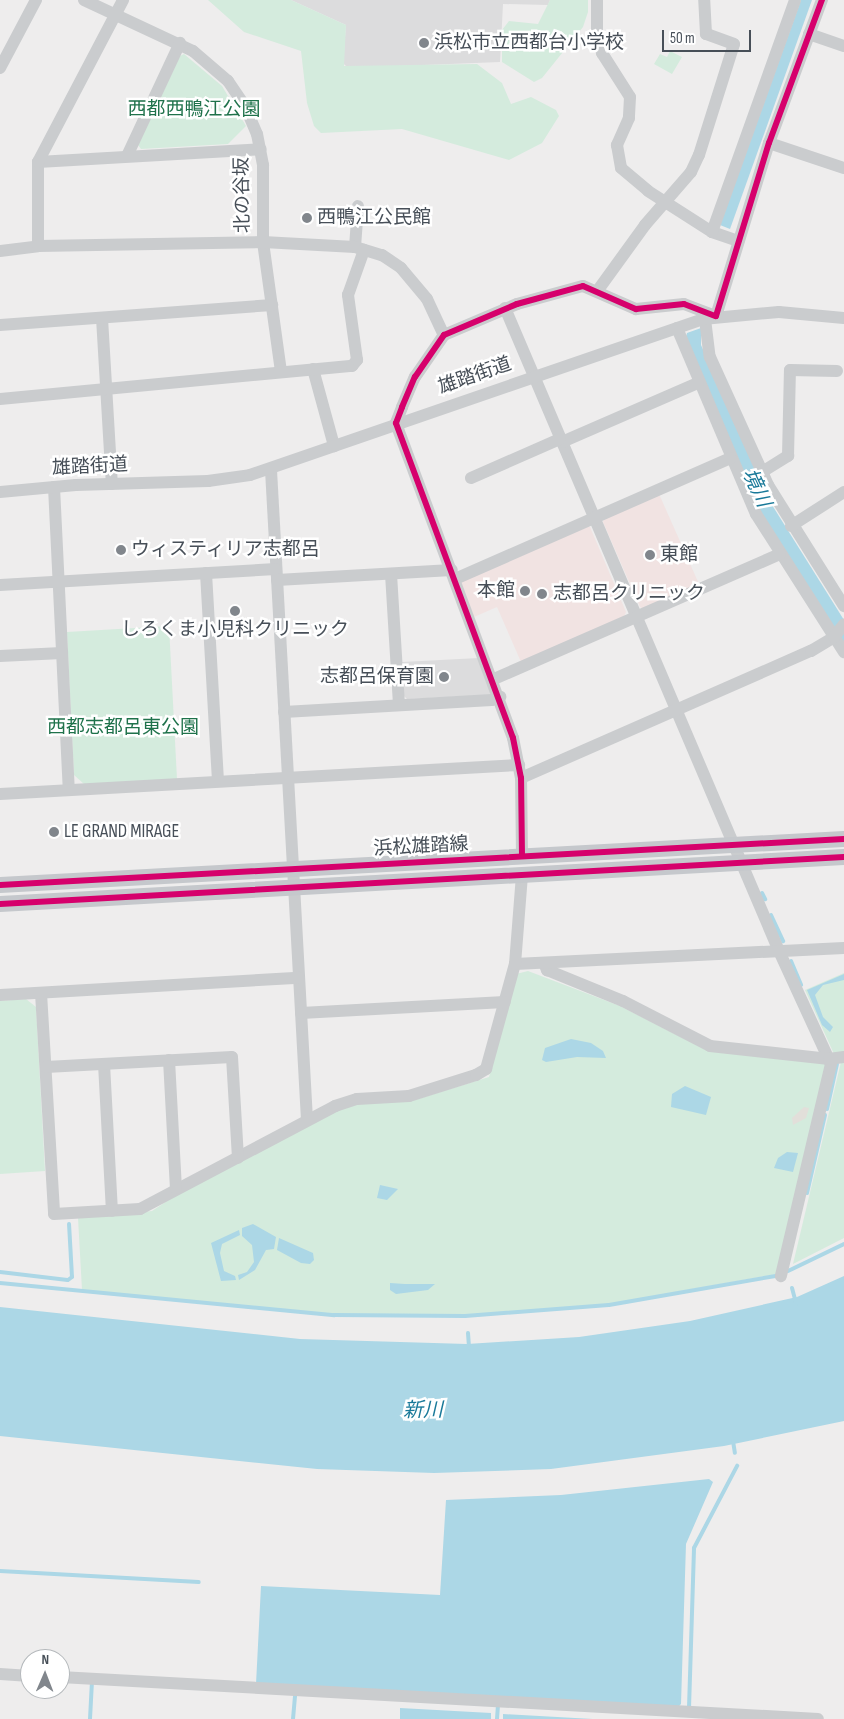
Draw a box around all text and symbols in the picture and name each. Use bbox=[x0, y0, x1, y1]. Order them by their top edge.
scale bar bbox=[664, 20, 753, 52]
text: 50 m bbox=[670, 29, 695, 48]
place label: 浜松市立西都台小学校 bbox=[434, 32, 624, 54]
marker: 浜松市立西都台小学校 bbox=[418, 37, 430, 49]
park label: 西都西鴨江公園 bbox=[128, 99, 260, 121]
street label: 北の谷坂 bbox=[231, 157, 255, 233]
place label: 西鴨江公民館 bbox=[317, 207, 431, 229]
marker: 西鴨江公民館 bbox=[301, 212, 313, 224]
street label: 雄踏街道 bbox=[435, 353, 515, 399]
street label: 雄踏街道 bbox=[51, 454, 129, 480]
water label: 境川 bbox=[737, 465, 775, 511]
place label: ウィスティリア志都呂 bbox=[131, 539, 321, 561]
marker: ウィスティリア志都呂 bbox=[115, 544, 127, 556]
place label: 東館 bbox=[660, 544, 698, 566]
marker: 東館 bbox=[644, 549, 656, 561]
place label: 本館 bbox=[477, 580, 515, 602]
place label: 志都呂クリニック bbox=[553, 583, 705, 605]
marker: 本館 bbox=[519, 585, 531, 597]
marker: 志都呂クリニック bbox=[535, 587, 549, 601]
marker: しろくま小児科クリニック bbox=[229, 605, 241, 617]
place label: しろくま小児科クリニック bbox=[121, 619, 349, 641]
place label: 志都呂保育園 bbox=[320, 666, 434, 688]
marker: 志都呂保育園 bbox=[438, 671, 450, 683]
park label: 西都志都呂東公園 bbox=[47, 717, 199, 739]
place label: LE GRAND MIRAGE bbox=[64, 821, 179, 843]
marker: LE GRAND MIRAGE bbox=[48, 826, 60, 838]
street label: 浜松雄踏線 bbox=[373, 833, 469, 861]
water label: 新川 bbox=[403, 1399, 443, 1423]
north arrow bbox=[20, 1649, 70, 1699]
text: N bbox=[41, 1651, 49, 1668]

